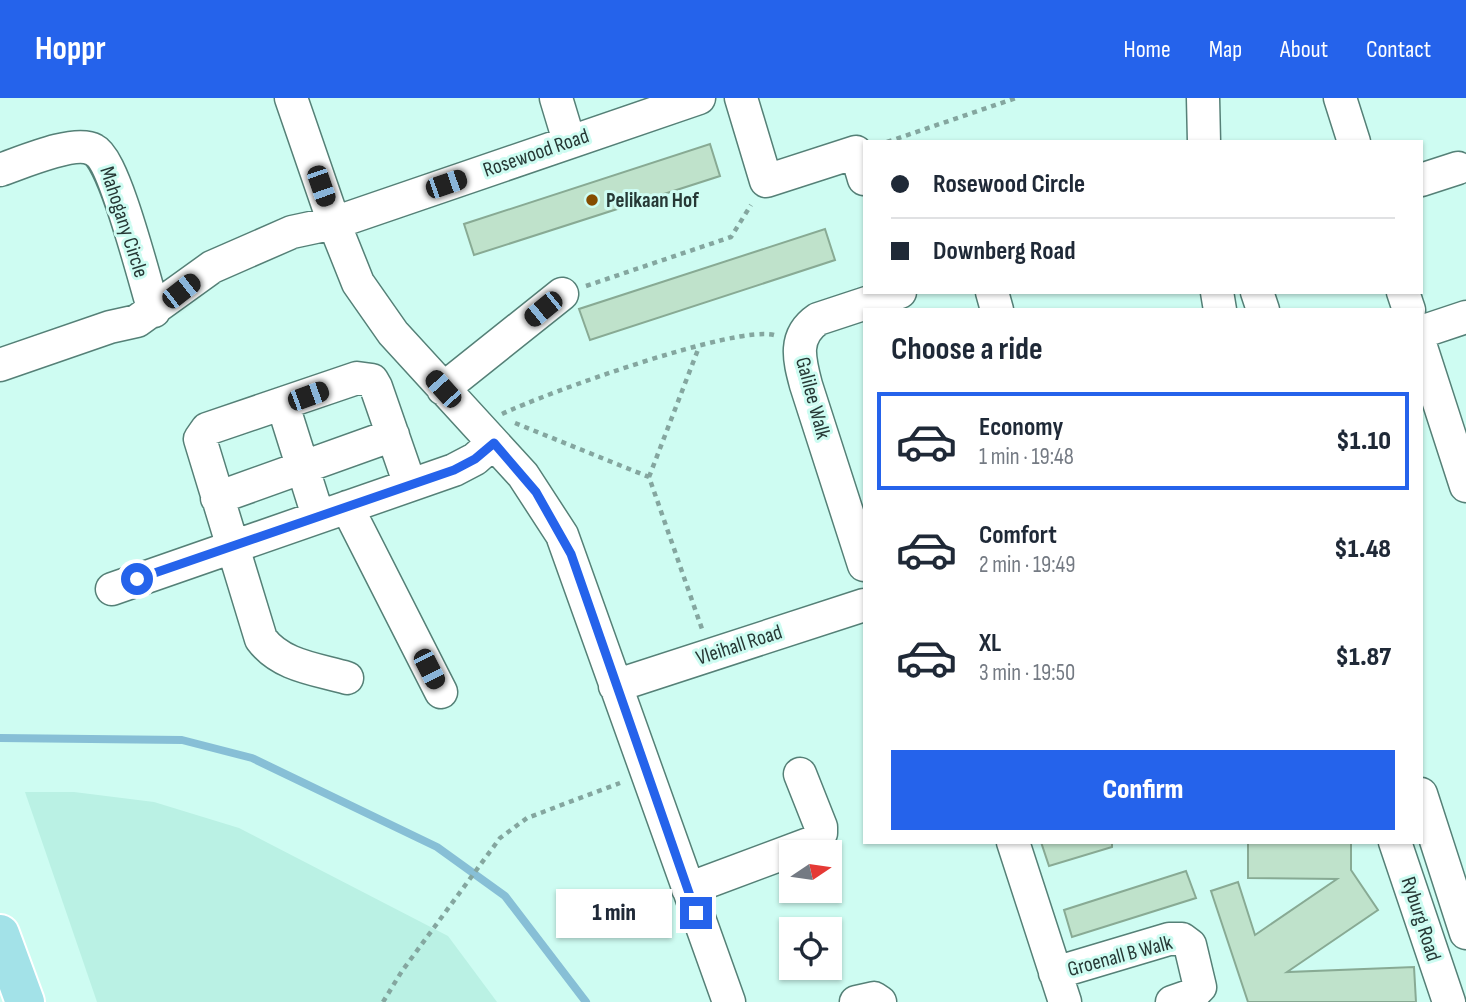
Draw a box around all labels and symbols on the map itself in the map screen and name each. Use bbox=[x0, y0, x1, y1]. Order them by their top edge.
street label: Rosewood Road bbox=[480, 123, 592, 183]
street label: Mahogany Circle bbox=[94, 163, 154, 281]
car bbox=[305, 163, 338, 209]
car bbox=[423, 167, 470, 201]
place label: Pelikaan Hof bbox=[606, 188, 699, 213]
marker: Pelikaan Hof bbox=[584, 192, 600, 208]
car bbox=[158, 270, 205, 312]
car bbox=[521, 288, 566, 330]
street label: Galilee Walk bbox=[790, 354, 836, 442]
car bbox=[422, 366, 465, 412]
car bbox=[285, 379, 332, 413]
route start bbox=[121, 563, 153, 595]
street label: Vleihall Road bbox=[693, 619, 785, 671]
car bbox=[411, 646, 448, 692]
north arrow bbox=[779, 840, 842, 903]
street label: Ryburg Road bbox=[1396, 874, 1446, 964]
callout: 1 min bbox=[556, 888, 672, 938]
route end bbox=[680, 897, 712, 929]
street label: Groenall B Walk bbox=[1065, 930, 1175, 982]

